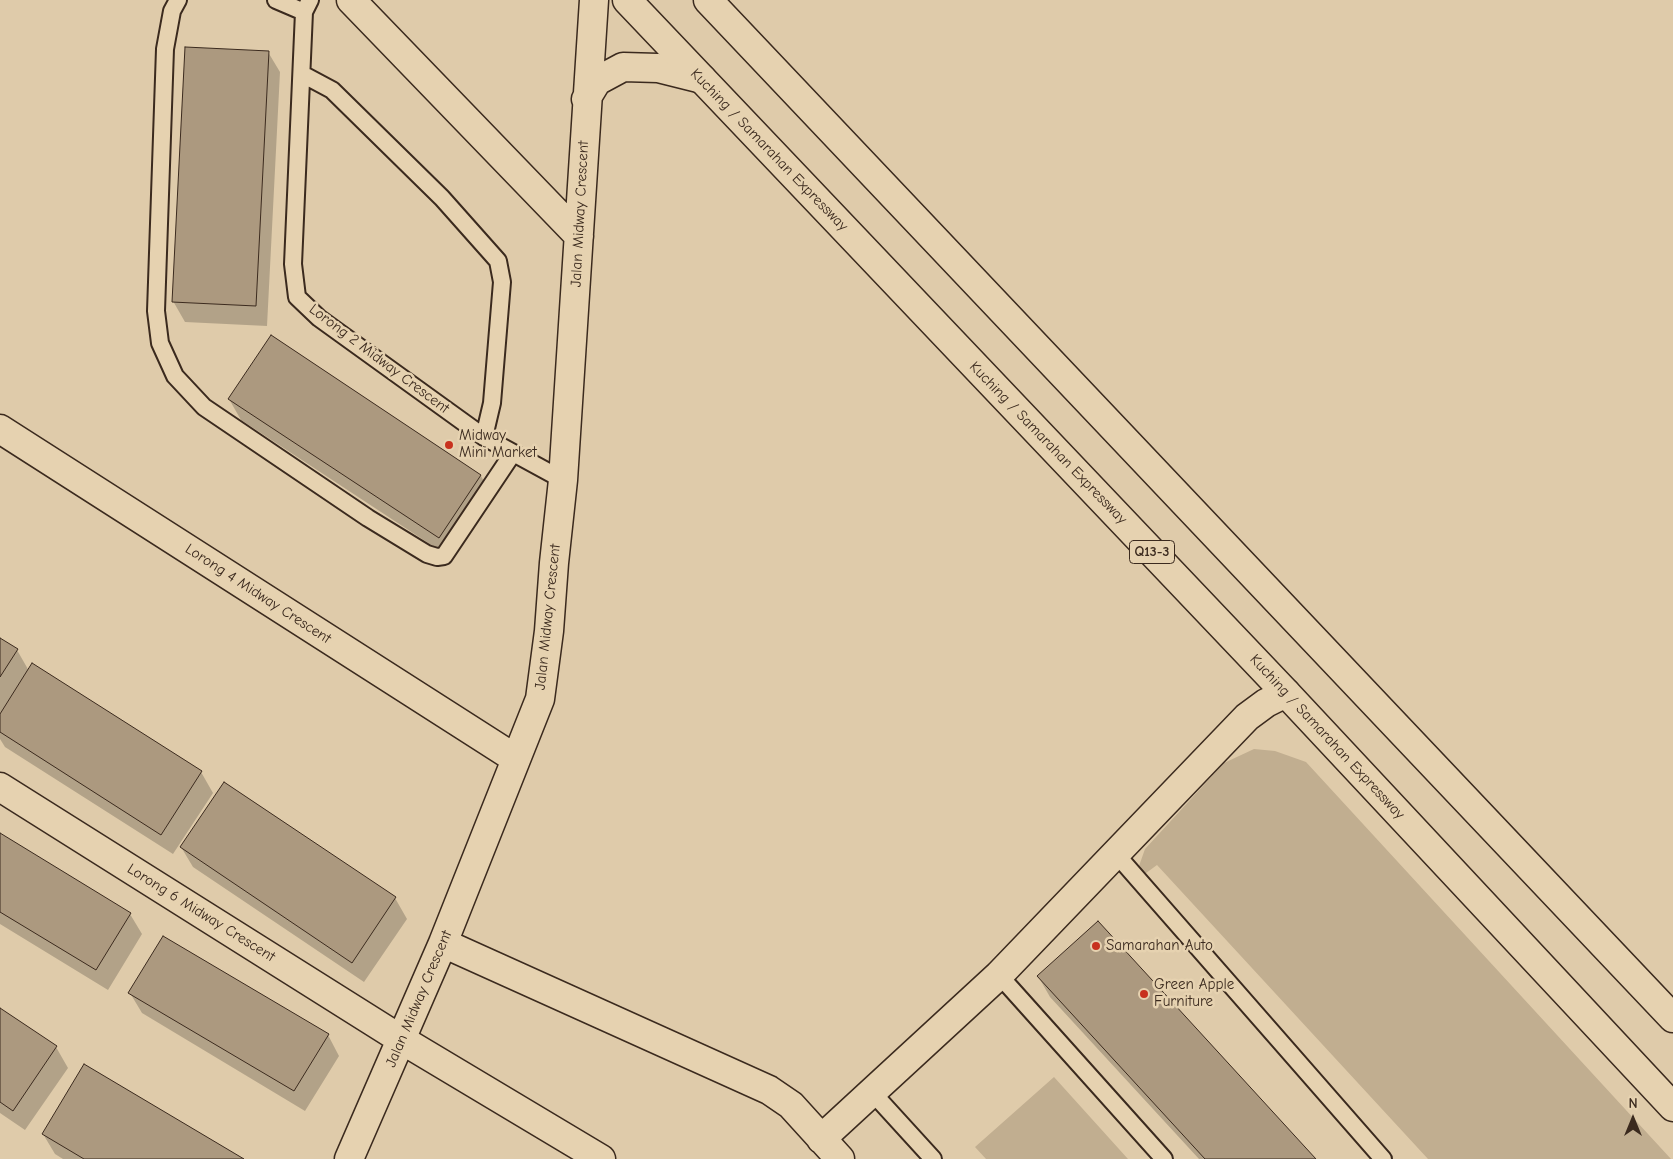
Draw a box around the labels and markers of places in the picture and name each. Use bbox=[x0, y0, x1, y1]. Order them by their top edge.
place label: Midway Mini Market bbox=[459, 427, 537, 462]
marker: Midway Mini Market bbox=[443, 439, 455, 451]
place label: Samarahan Auto bbox=[1106, 937, 1213, 955]
marker: Samarahan Auto bbox=[1090, 940, 1102, 952]
place label: Green Apple Furniture bbox=[1154, 976, 1234, 1011]
marker: Green Apple Furniture bbox=[1138, 988, 1150, 1000]

